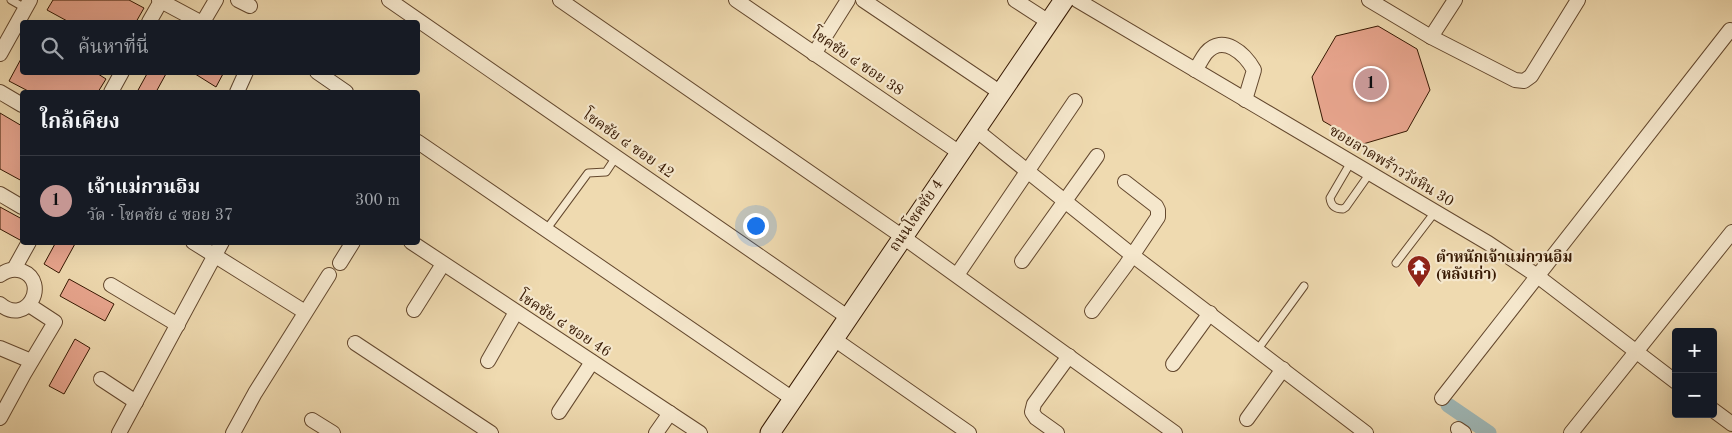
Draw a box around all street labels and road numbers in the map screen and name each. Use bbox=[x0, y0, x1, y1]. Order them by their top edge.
street label: โชคชัย ๔ ซอย 38 bbox=[808, 22, 908, 99]
street label: โชคชัย ๔ ซอย 42 bbox=[579, 103, 679, 182]
street label: ซอยลาดพร้าววังหิน 30 bbox=[1326, 121, 1457, 210]
street label: ถนนโชคชัย 4 bbox=[883, 174, 947, 255]
street label: โชคชัย ๔ ซอย 46 bbox=[514, 285, 616, 360]

